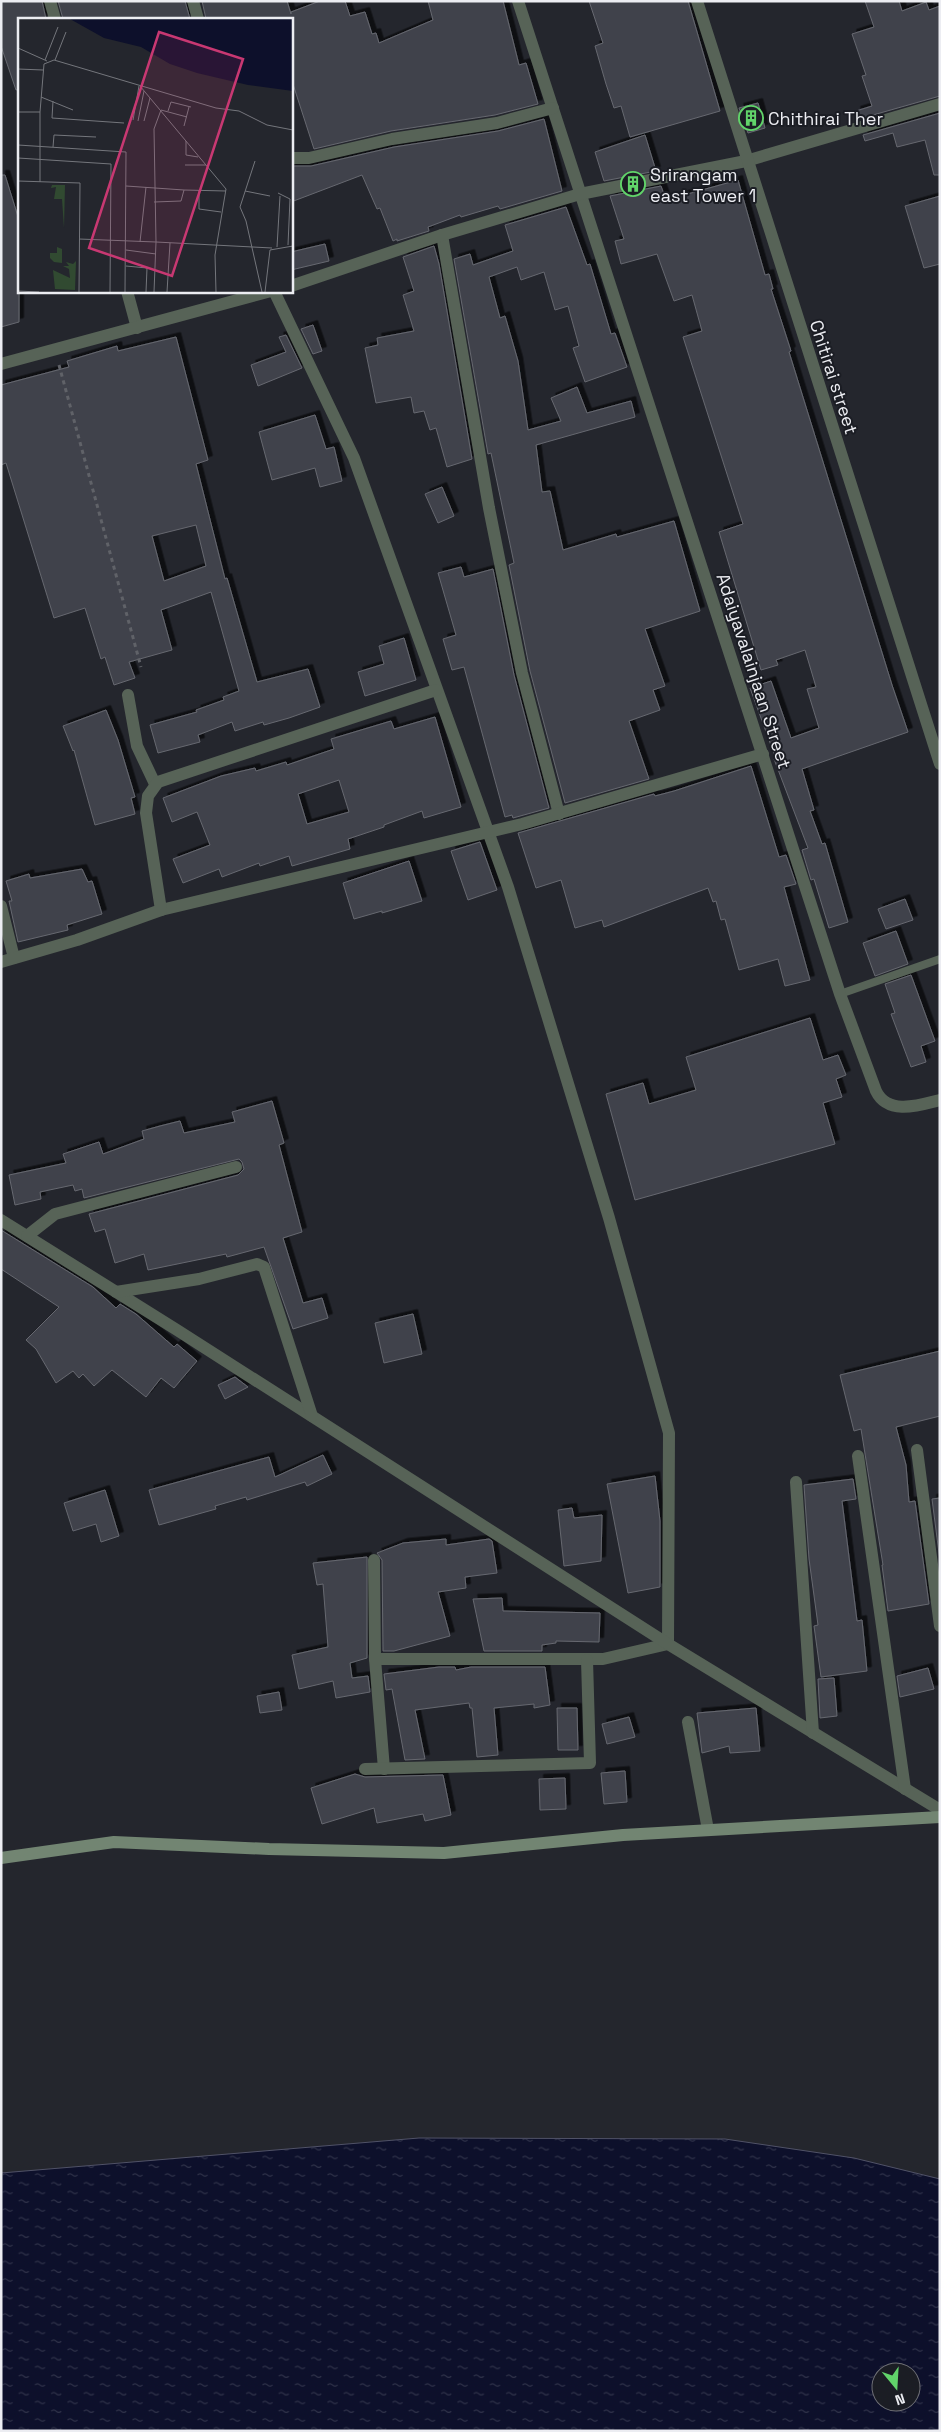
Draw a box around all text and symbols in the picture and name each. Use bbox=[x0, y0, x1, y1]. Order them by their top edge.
inset map bbox=[18, 18, 292, 292]
building icon: Chithirai Ther bbox=[738, 105, 764, 131]
place label: Chithirai Ther bbox=[768, 107, 883, 130]
place label: Srirangam east Tower 1 bbox=[650, 163, 756, 207]
building icon: Srirangam east Tower 1 bbox=[620, 171, 646, 197]
street label: Chitirai street bbox=[805, 317, 863, 437]
street label: Adaiyavalainjaan Street bbox=[711, 570, 797, 772]
north arrow bbox=[871, 2362, 921, 2412]
text: N bbox=[893, 2389, 907, 2409]

